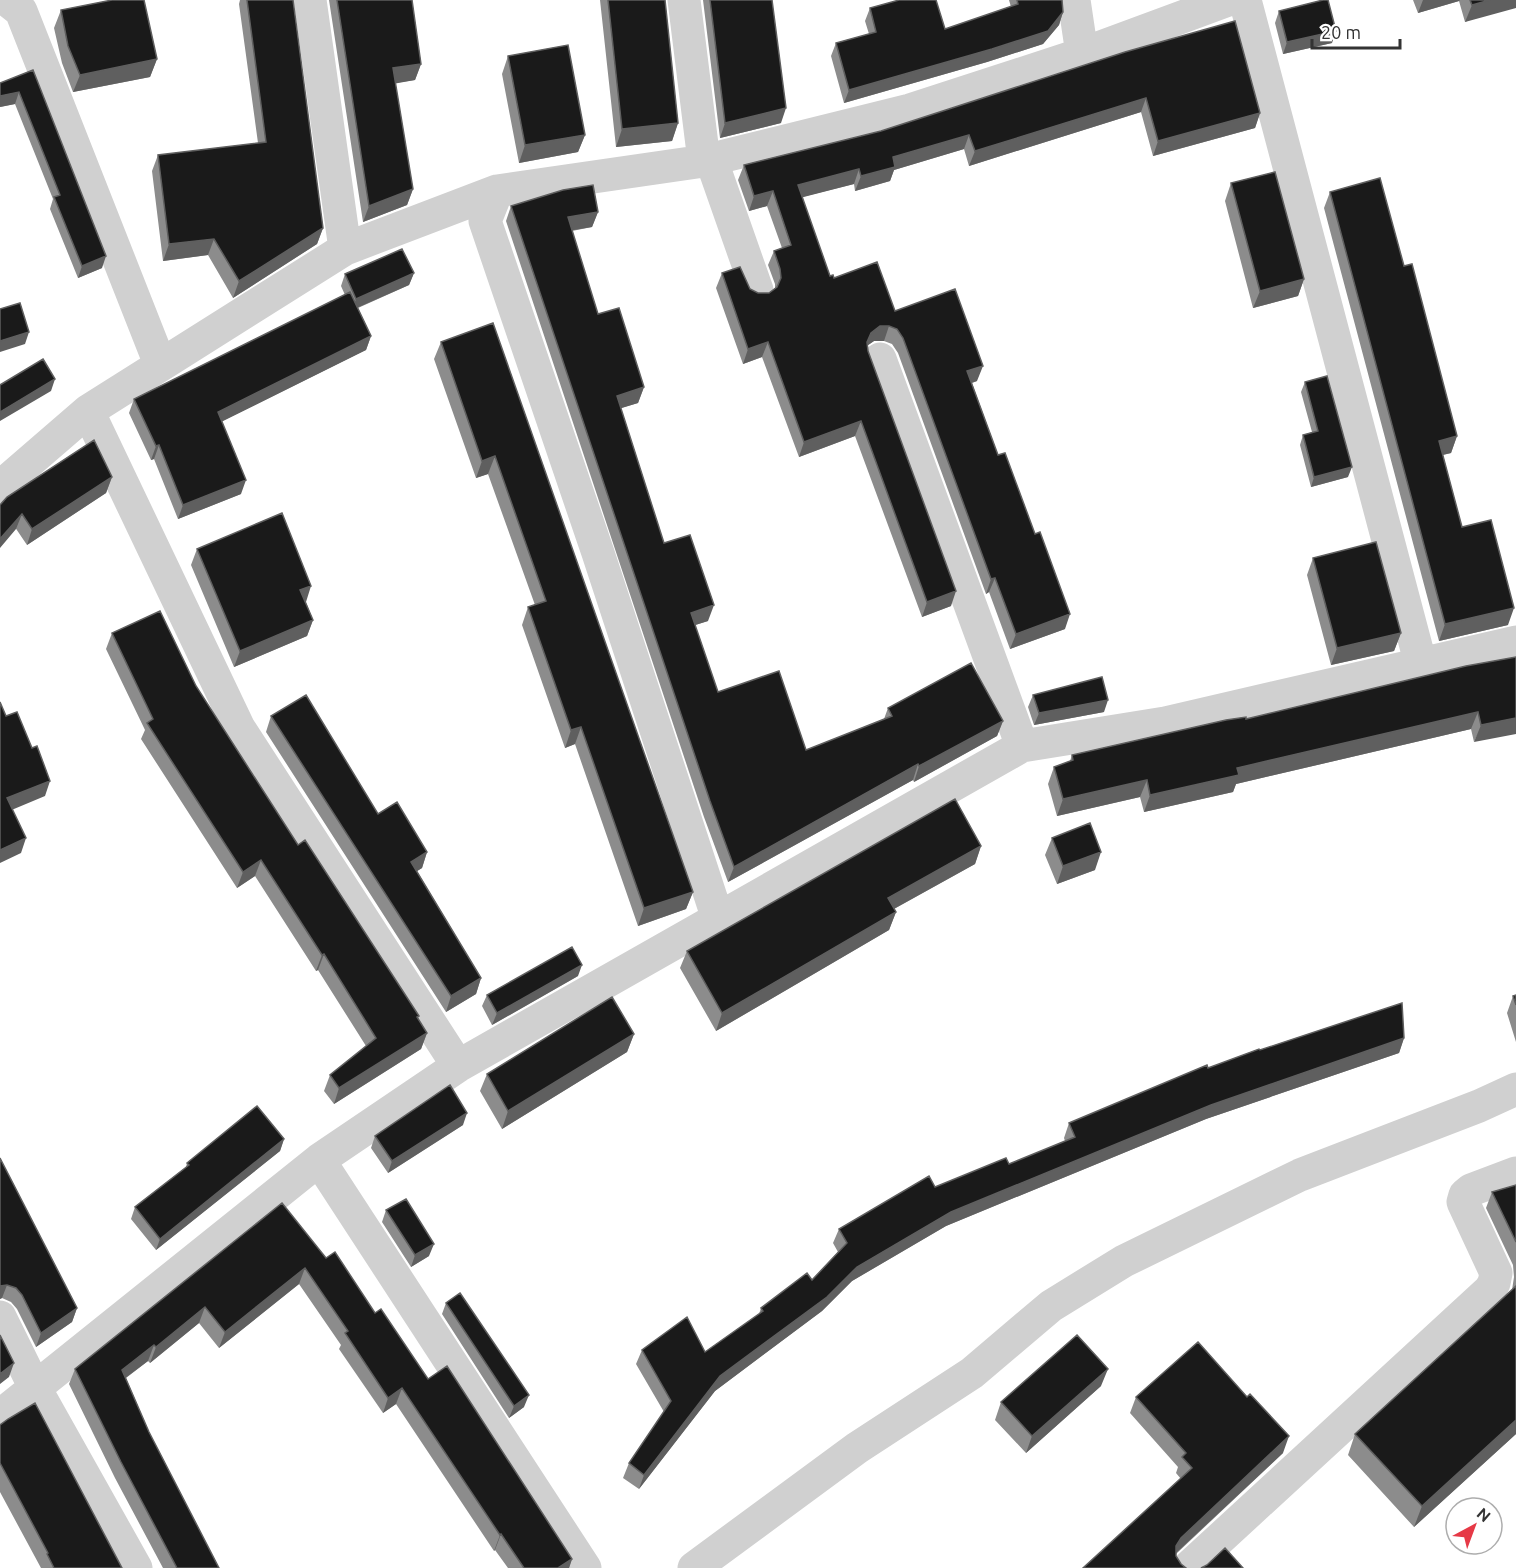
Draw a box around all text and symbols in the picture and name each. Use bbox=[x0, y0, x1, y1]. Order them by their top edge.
scale bar bbox=[1312, 12, 1400, 50]
text: 20 m bbox=[1321, 22, 1361, 42]
north arrow bbox=[1444, 1496, 1504, 1556]
text: N bbox=[1473, 1504, 1494, 1525]

